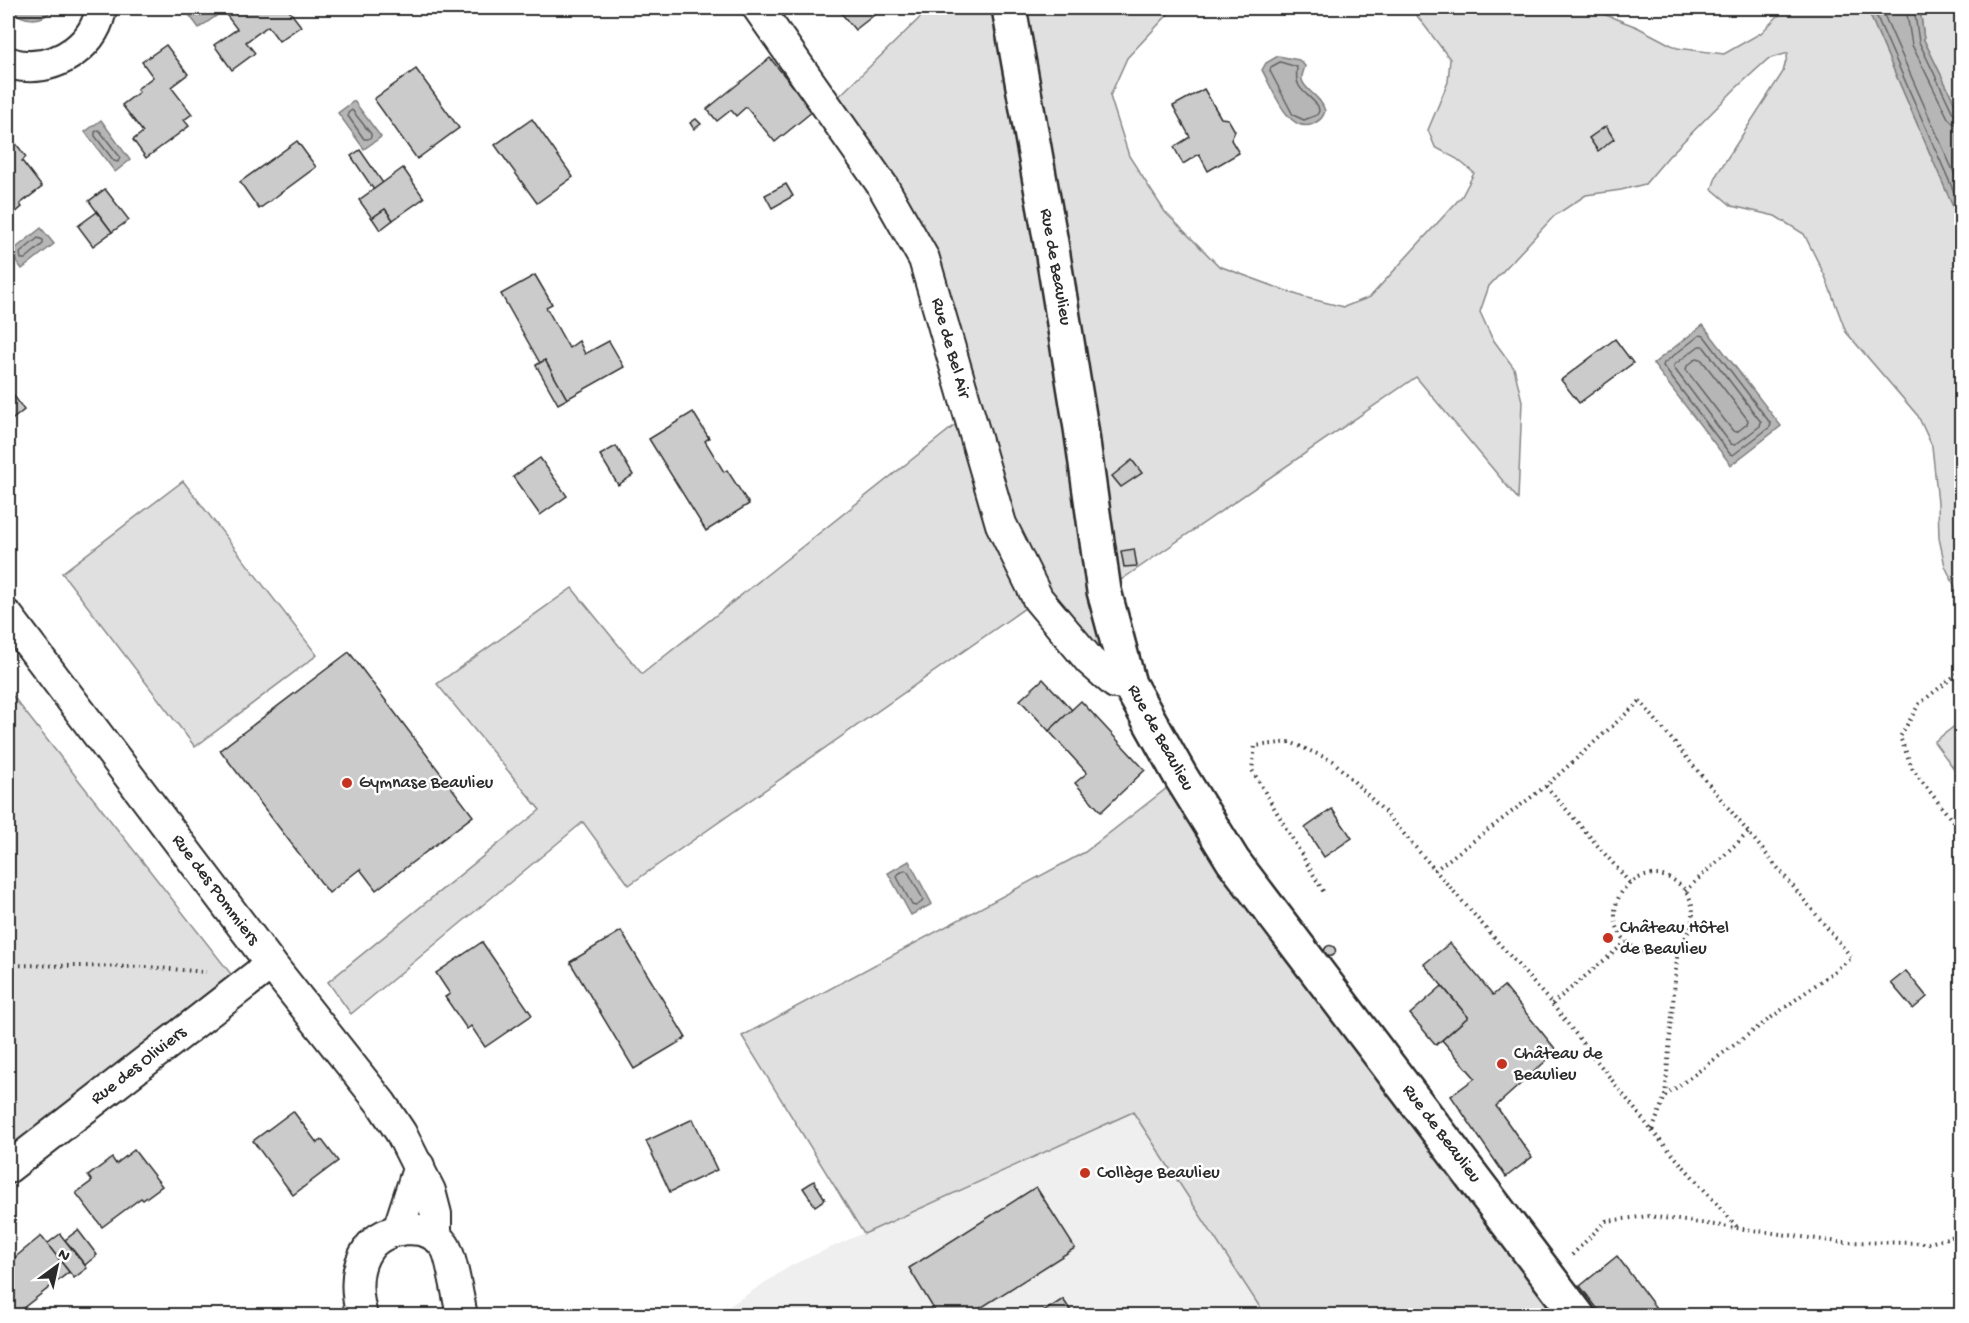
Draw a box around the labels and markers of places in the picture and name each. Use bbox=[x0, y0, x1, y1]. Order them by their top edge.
place label: Gymnase Beaulieu bbox=[359, 773, 494, 794]
marker: Gymnase Beaulieu bbox=[340, 776, 354, 790]
place label: Château Hôtel de Beaulieu bbox=[1620, 918, 1729, 960]
marker: Château Hôtel de Beaulieu bbox=[1601, 931, 1615, 945]
place label: Château de Beaulieu bbox=[1513, 1044, 1603, 1086]
marker: Château de Beaulieu bbox=[1495, 1057, 1509, 1071]
place label: Collège Beaulieu bbox=[1097, 1163, 1220, 1184]
marker: Collège Beaulieu bbox=[1078, 1166, 1092, 1180]

